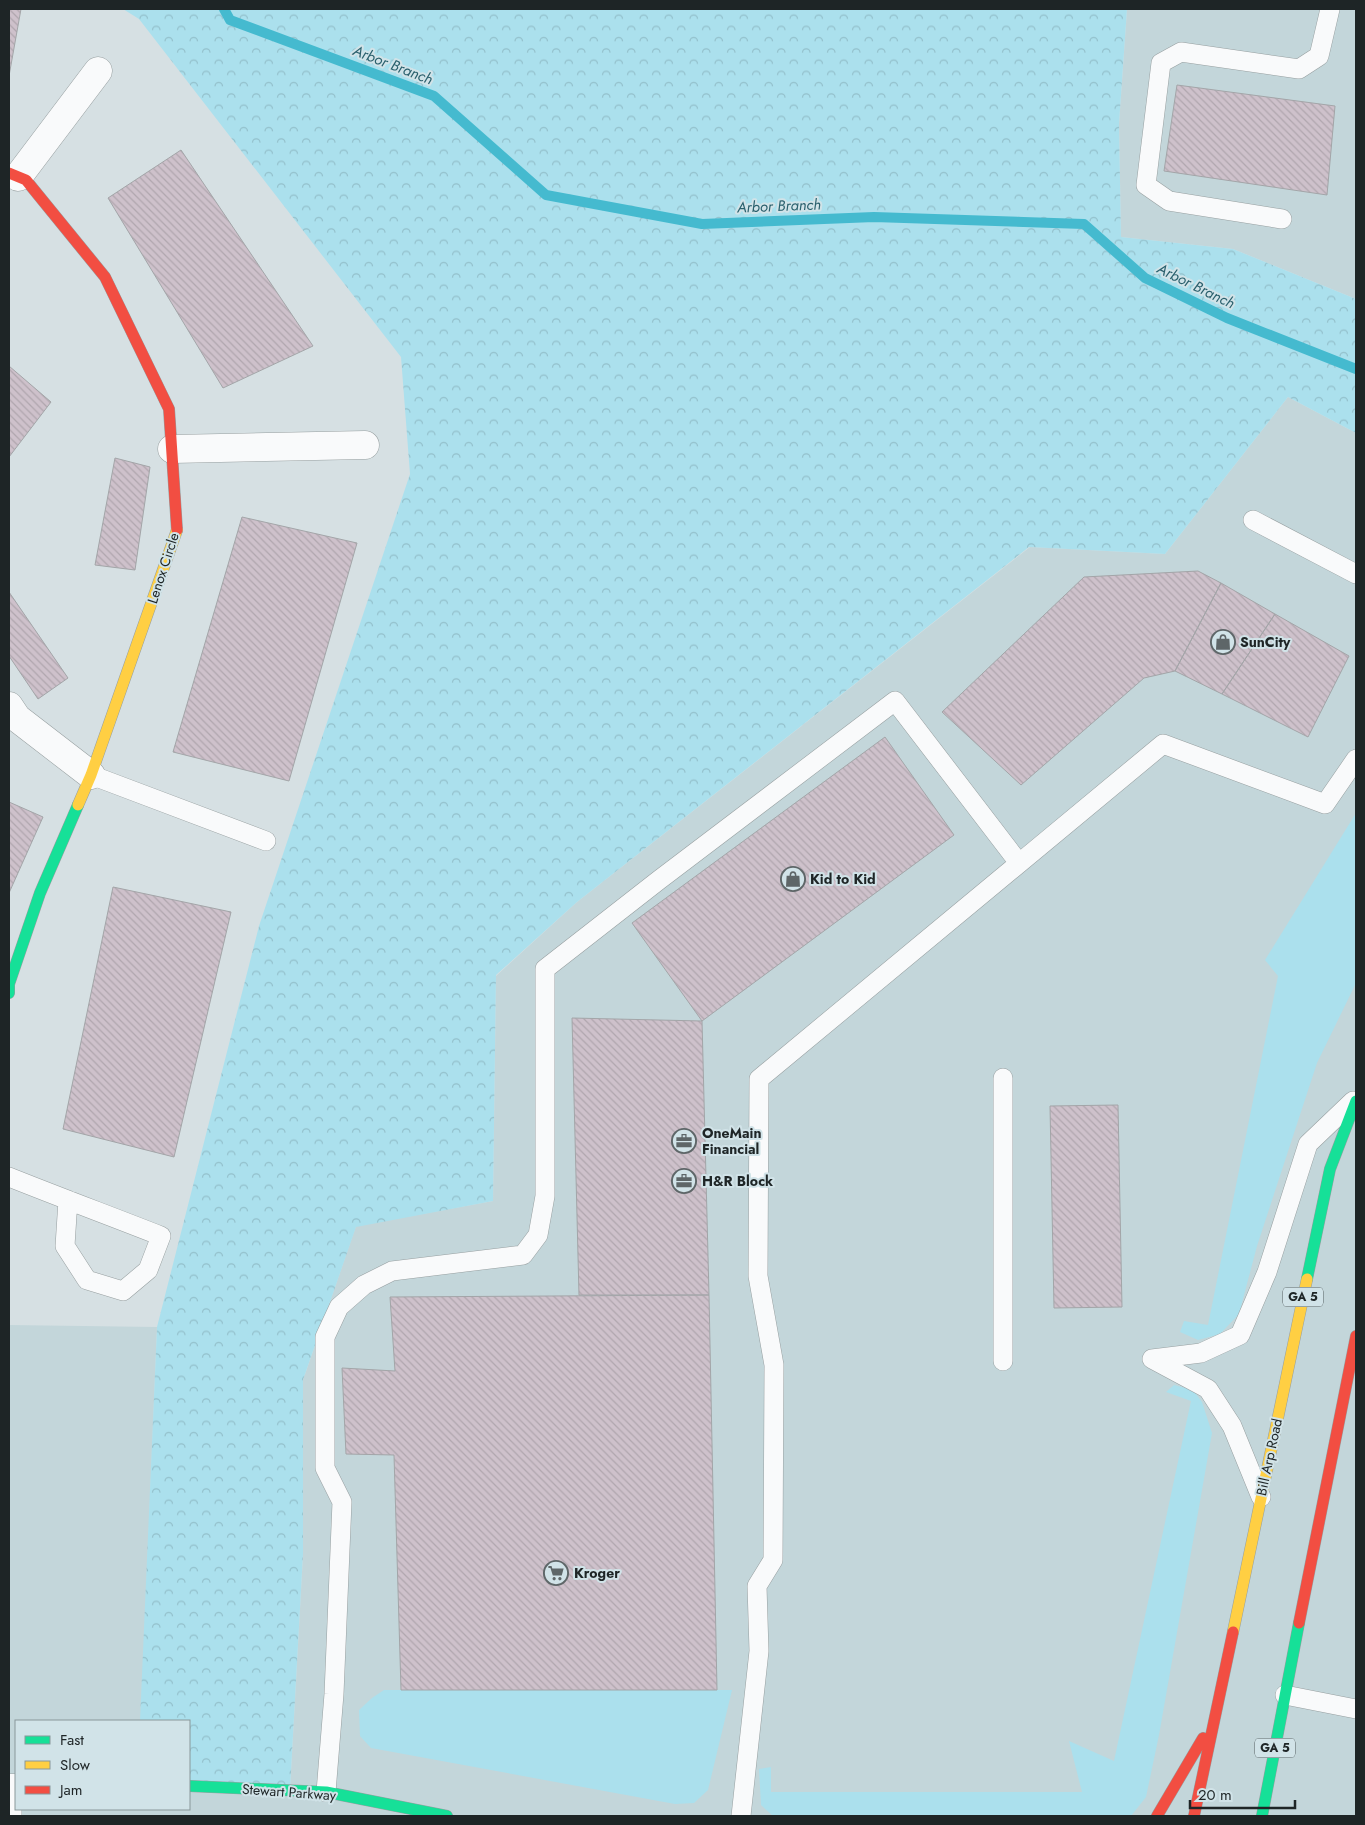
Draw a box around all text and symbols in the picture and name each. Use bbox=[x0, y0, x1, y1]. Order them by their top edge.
water label: Arbor Branch bbox=[349, 39, 436, 90]
water label: Arbor Branch bbox=[736, 194, 821, 218]
water label: Arbor Branch bbox=[1153, 257, 1239, 314]
street label: Lenox Circle bbox=[142, 530, 184, 606]
shop icon: SunCity bbox=[1210, 629, 1236, 655]
place label: SunCity bbox=[1240, 632, 1291, 652]
shop icon: Kid to Kid bbox=[780, 866, 806, 892]
place label: Kid to Kid bbox=[810, 869, 876, 889]
place label: OneMain Financial bbox=[702, 1123, 762, 1159]
office icon: OneMain Financial bbox=[671, 1128, 697, 1154]
office icon: H&R Block bbox=[671, 1168, 697, 1194]
place label: H&R Block bbox=[702, 1171, 773, 1191]
road number: GA 5 bbox=[1283, 1288, 1323, 1306]
street label: Bill Arp Road bbox=[1251, 1417, 1287, 1497]
supermarket icon: Kroger bbox=[543, 1560, 569, 1586]
place label: Kroger bbox=[574, 1563, 620, 1583]
legend bbox=[15, 1720, 190, 1810]
text: Fast bbox=[60, 1729, 84, 1751]
road number: GA 5 bbox=[1255, 1739, 1295, 1758]
text: Slow bbox=[60, 1754, 91, 1776]
scale bar bbox=[1190, 1778, 1295, 1810]
text: Jam bbox=[58, 1779, 83, 1801]
street label: Stewart Parkway bbox=[241, 1779, 337, 1805]
text: 20 m bbox=[1198, 1784, 1232, 1806]

